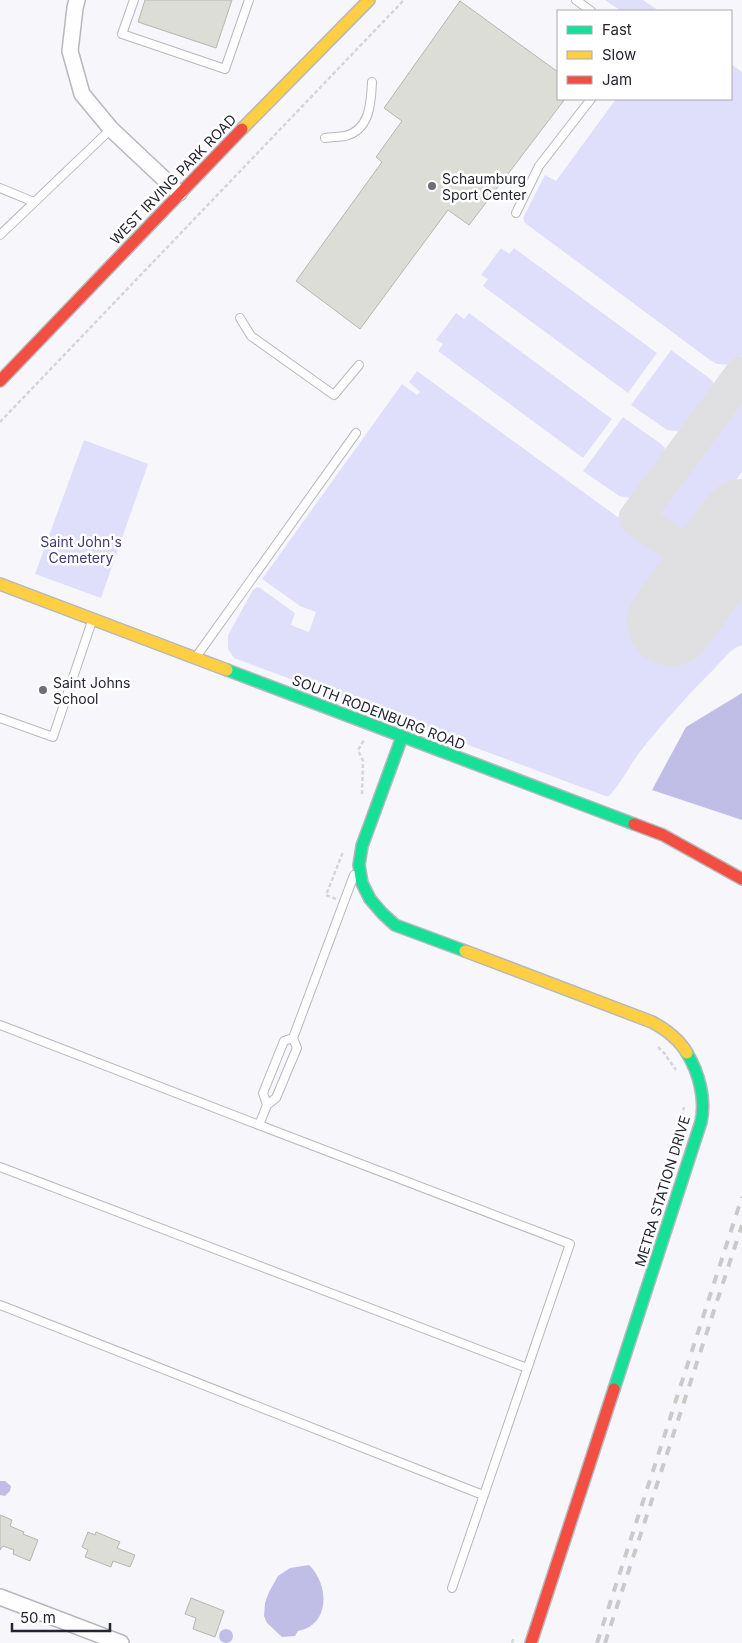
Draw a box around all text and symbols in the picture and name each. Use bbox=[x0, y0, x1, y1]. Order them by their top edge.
legend bbox=[557, 10, 732, 100]
text: Fast bbox=[602, 20, 632, 39]
text: Slow bbox=[602, 45, 636, 64]
text: Jam bbox=[602, 70, 632, 89]
street label: WEST IRVING PARK ROAD bbox=[106, 111, 240, 247]
place label: Schaumburg Sport Center bbox=[442, 170, 527, 203]
marker: Schaumburg Sport Center bbox=[426, 180, 438, 192]
park label: Saint John's Cemetery bbox=[40, 533, 122, 566]
street label: SOUTH RODENBURG ROAD bbox=[290, 671, 468, 753]
place label: Saint Johns School bbox=[53, 674, 130, 707]
marker: Saint Johns School bbox=[37, 684, 49, 696]
street label: METRA STATION DRIVE bbox=[631, 1113, 693, 1269]
scale bar bbox=[12, 1600, 110, 1632]
text: 50 m bbox=[20, 1608, 56, 1627]

